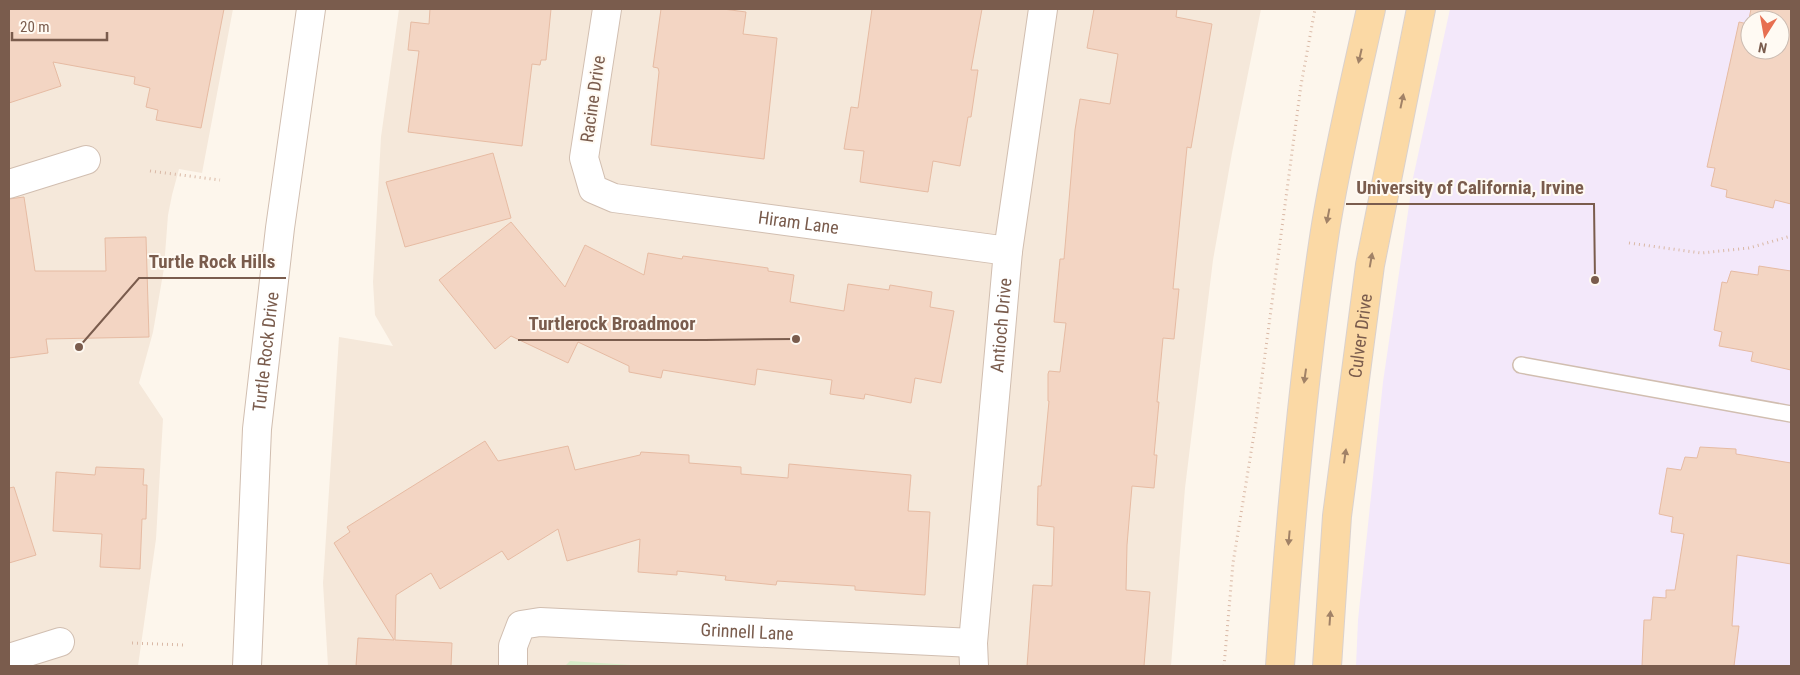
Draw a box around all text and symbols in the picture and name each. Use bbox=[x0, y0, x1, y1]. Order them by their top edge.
scale bar bbox=[12, 10, 108, 42]
north arrow bbox=[1740, 10, 1790, 60]
text: 20 m bbox=[20, 18, 50, 36]
text: N bbox=[1757, 39, 1768, 56]
one-way arrow bbox=[1356, 49, 1364, 65]
street label: Racine Drive bbox=[576, 54, 609, 144]
one-way arrow bbox=[1398, 93, 1406, 108]
callout: University of California, Irvine bbox=[1346, 170, 1594, 204]
text: University of California, Irvine bbox=[1356, 176, 1584, 199]
street label: Hiram Lane bbox=[757, 207, 840, 238]
one-way arrow bbox=[1324, 208, 1332, 224]
callout: Turtle Rock Hills bbox=[139, 244, 286, 278]
text: Turtle Rock Hills bbox=[149, 250, 275, 273]
one-way arrow bbox=[1368, 252, 1376, 268]
street label: Antioch Drive bbox=[986, 277, 1016, 373]
street label: Turtle Rock Drive bbox=[248, 291, 283, 413]
street label: Culver Drive bbox=[1344, 292, 1376, 379]
callout: Turtlerock Broadmoor bbox=[518, 306, 705, 340]
text: Turtlerock Broadmoor bbox=[529, 312, 695, 335]
one-way arrow bbox=[1301, 369, 1309, 385]
one-way arrow bbox=[1341, 448, 1349, 464]
one-way arrow bbox=[1285, 530, 1293, 546]
one-way arrow bbox=[1326, 609, 1334, 625]
street label: Grinnell Lane bbox=[700, 619, 794, 644]

